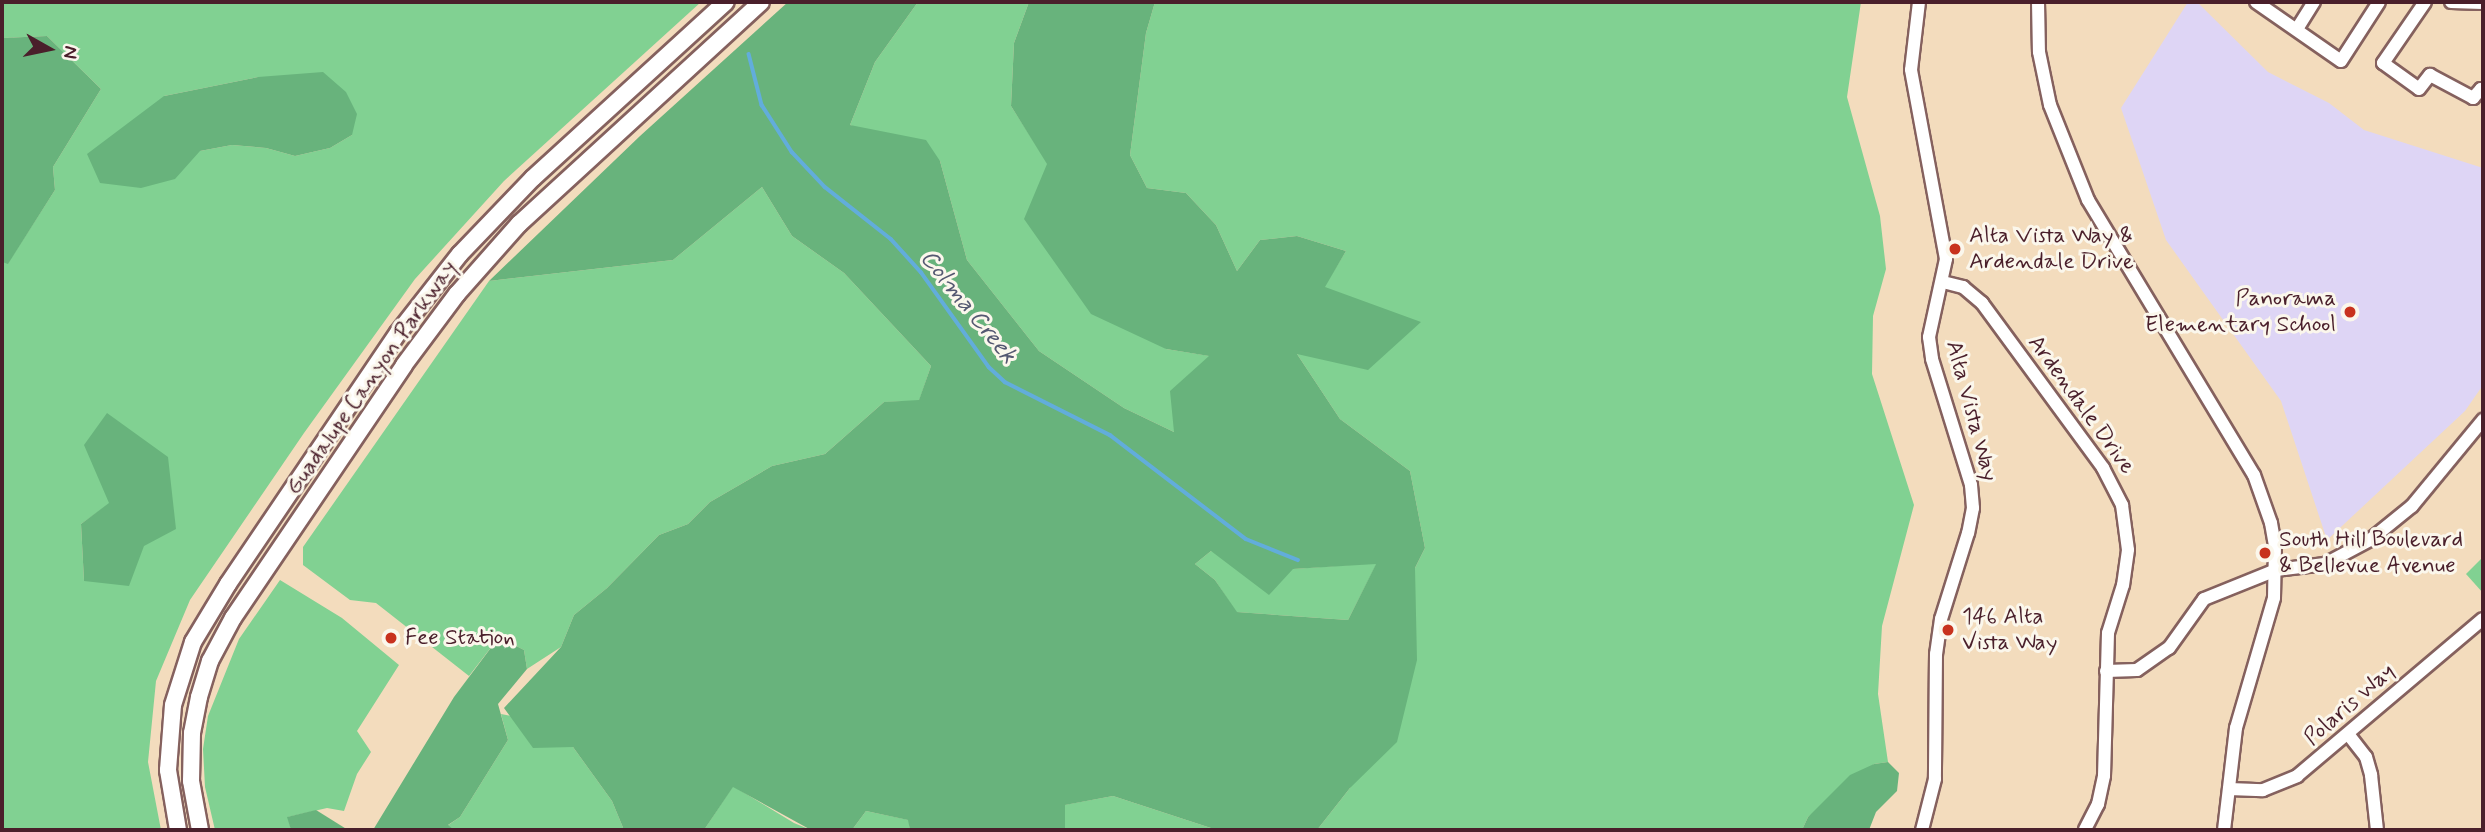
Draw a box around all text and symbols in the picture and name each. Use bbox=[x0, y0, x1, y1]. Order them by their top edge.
north arrow bbox=[14, 14, 84, 84]
text: N bbox=[57, 44, 84, 61]
place label: Alta Vista Way & Ardendale Drive bbox=[1969, 222, 2133, 276]
marker: Alta Vista Way & Ardendale Drive bbox=[1947, 241, 1963, 257]
water label: Colma Creek bbox=[914, 245, 1022, 369]
street label: Guadalupe Canyon Parkway bbox=[284, 261, 460, 495]
place label: Panorama Elementary School bbox=[2145, 285, 2336, 339]
marker: Panorama Elementary School bbox=[2342, 304, 2358, 320]
street label: Ardendale Drive bbox=[2022, 331, 2140, 479]
street label: Alta Vista Way bbox=[1939, 338, 2003, 484]
place label: South Hill Boulevard & Bellevue Avenue bbox=[2279, 526, 2463, 580]
marker: South Hill Boulevard & Bellevue Avenue bbox=[2257, 545, 2273, 561]
place label: 146 Alta Vista Way bbox=[1962, 603, 2060, 657]
marker: 146 Alta Vista Way bbox=[1940, 622, 1956, 638]
place label: Fee Station bbox=[405, 624, 513, 652]
marker: Fee Station bbox=[383, 630, 399, 646]
street label: Polaris Way bbox=[2298, 657, 2402, 753]

